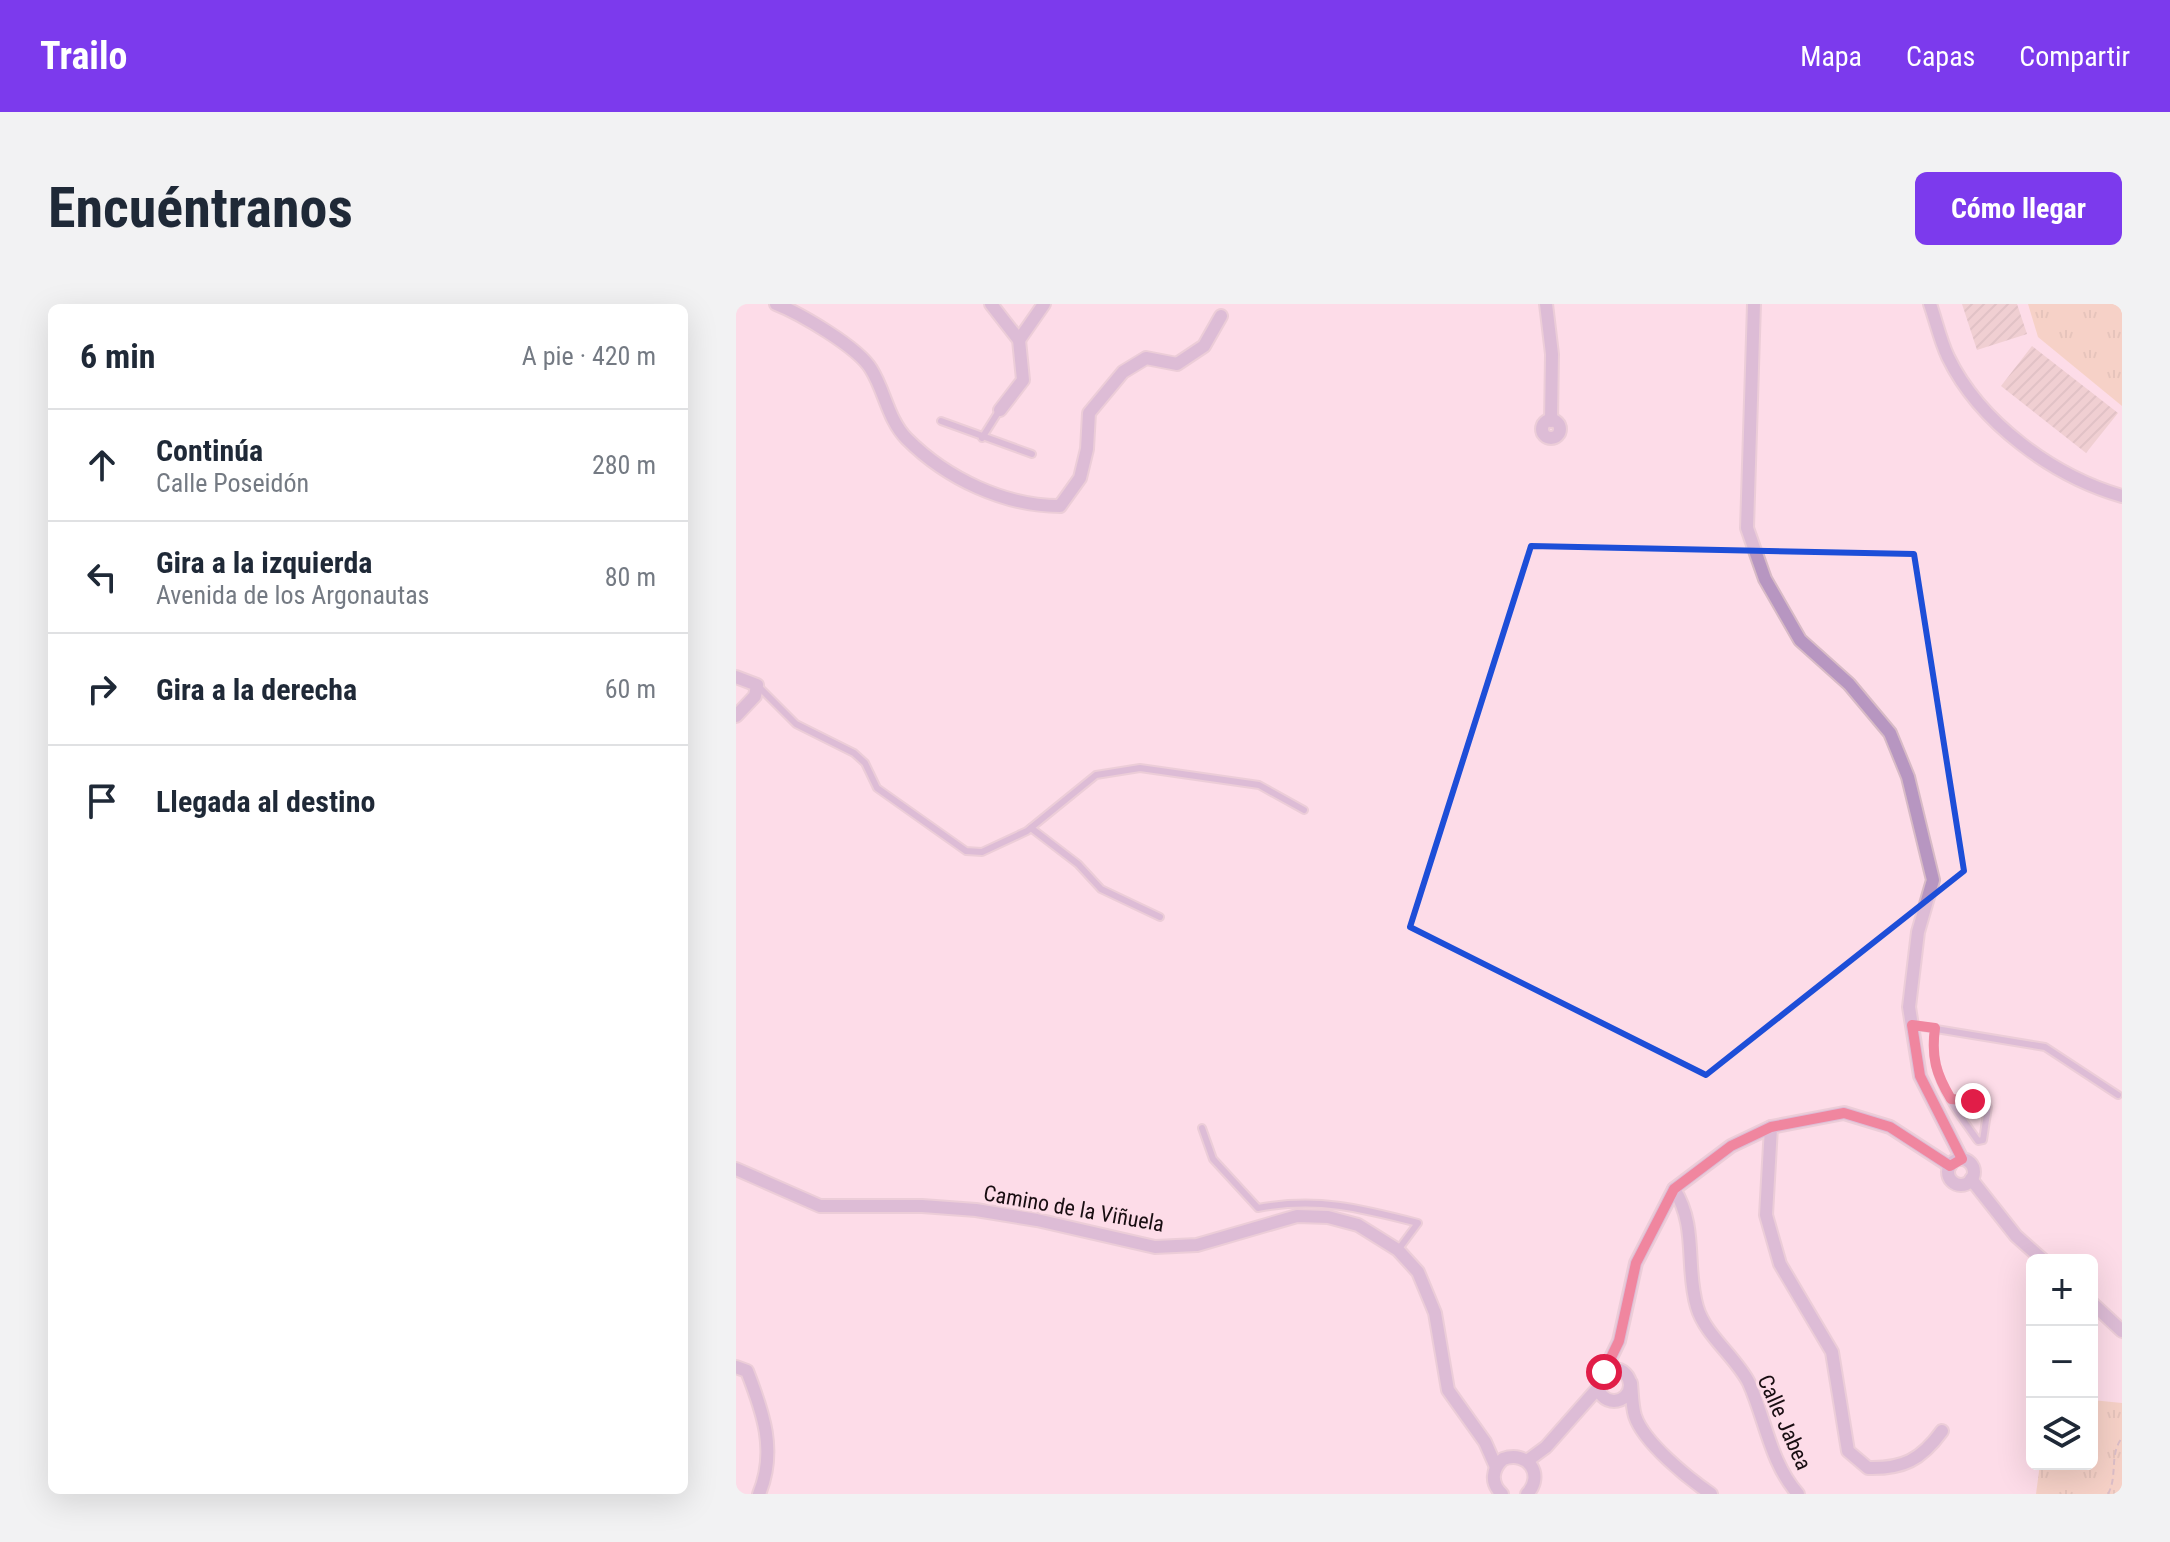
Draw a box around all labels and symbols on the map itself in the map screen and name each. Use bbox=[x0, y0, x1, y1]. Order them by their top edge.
route end bbox=[1955, 1083, 1991, 1119]
street label: Camino de la Viñuela bbox=[982, 1180, 1166, 1237]
route start bbox=[1586, 1354, 1622, 1390]
street label: Calle Jabea bbox=[1753, 1371, 1817, 1474]

